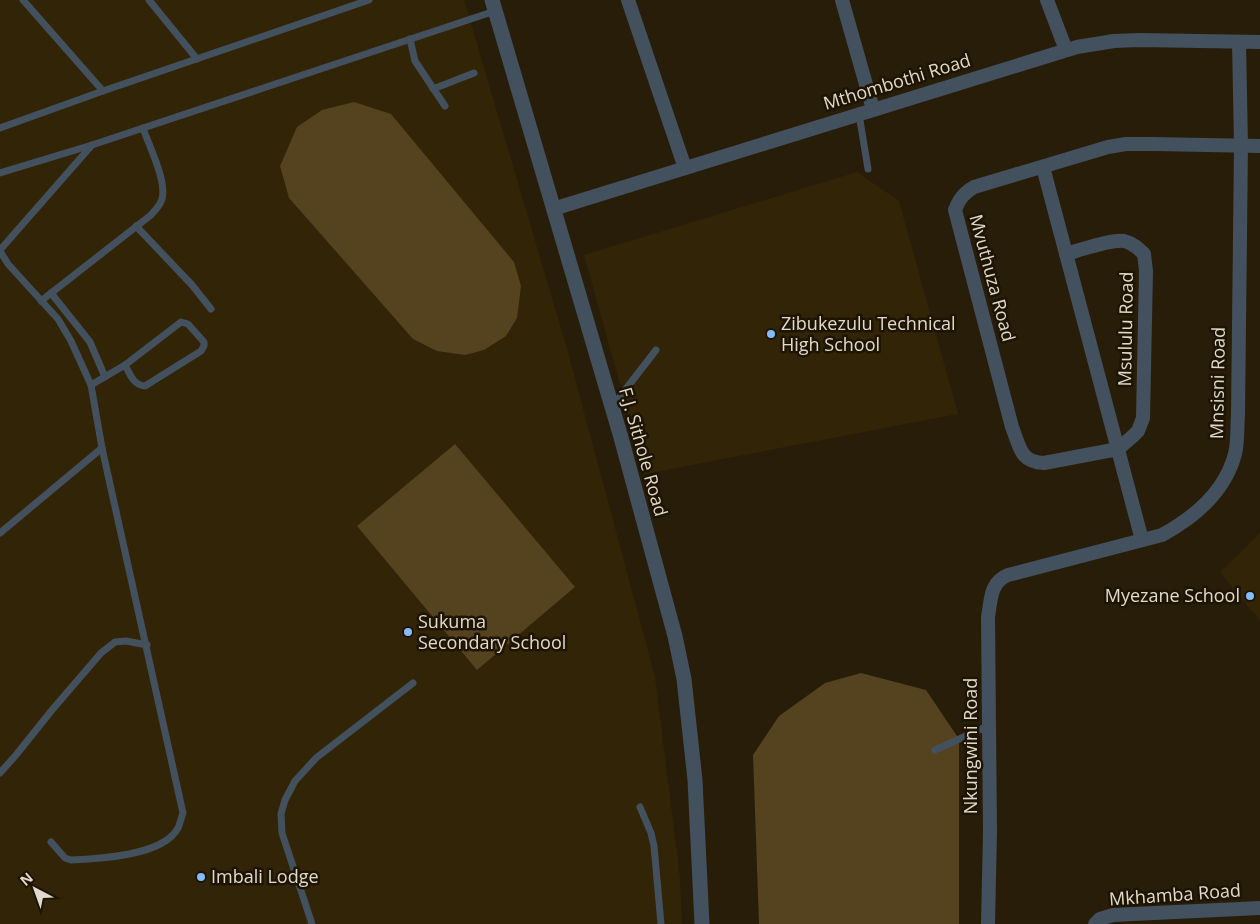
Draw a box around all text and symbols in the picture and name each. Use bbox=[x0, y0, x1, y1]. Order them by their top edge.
street label: Mthombothi Road bbox=[820, 47, 973, 115]
street label: Mvuthuza Road bbox=[964, 211, 1021, 344]
street label: Msululu Road bbox=[1112, 271, 1138, 386]
place label: Zibukezulu Technical High School bbox=[781, 311, 956, 356]
street label: Mnsisni Road bbox=[1204, 327, 1230, 439]
marker: Zibukezulu Technical High School bbox=[765, 328, 777, 340]
street label: F.J. Sithole Road bbox=[614, 384, 674, 519]
place label: Myezane School bbox=[1105, 583, 1240, 607]
marker: Myezane School bbox=[1244, 590, 1256, 602]
place label: Sukuma Secondary School bbox=[418, 609, 566, 654]
marker: Sukuma Secondary School bbox=[402, 626, 414, 638]
street label: Nkungwini Road bbox=[958, 678, 982, 814]
north arrow bbox=[10, 864, 60, 914]
place label: Imbali Lodge bbox=[211, 864, 319, 888]
text: N bbox=[16, 868, 37, 890]
marker: Imbali Lodge bbox=[195, 871, 207, 883]
street label: Mkhamba Road bbox=[1108, 877, 1242, 911]

